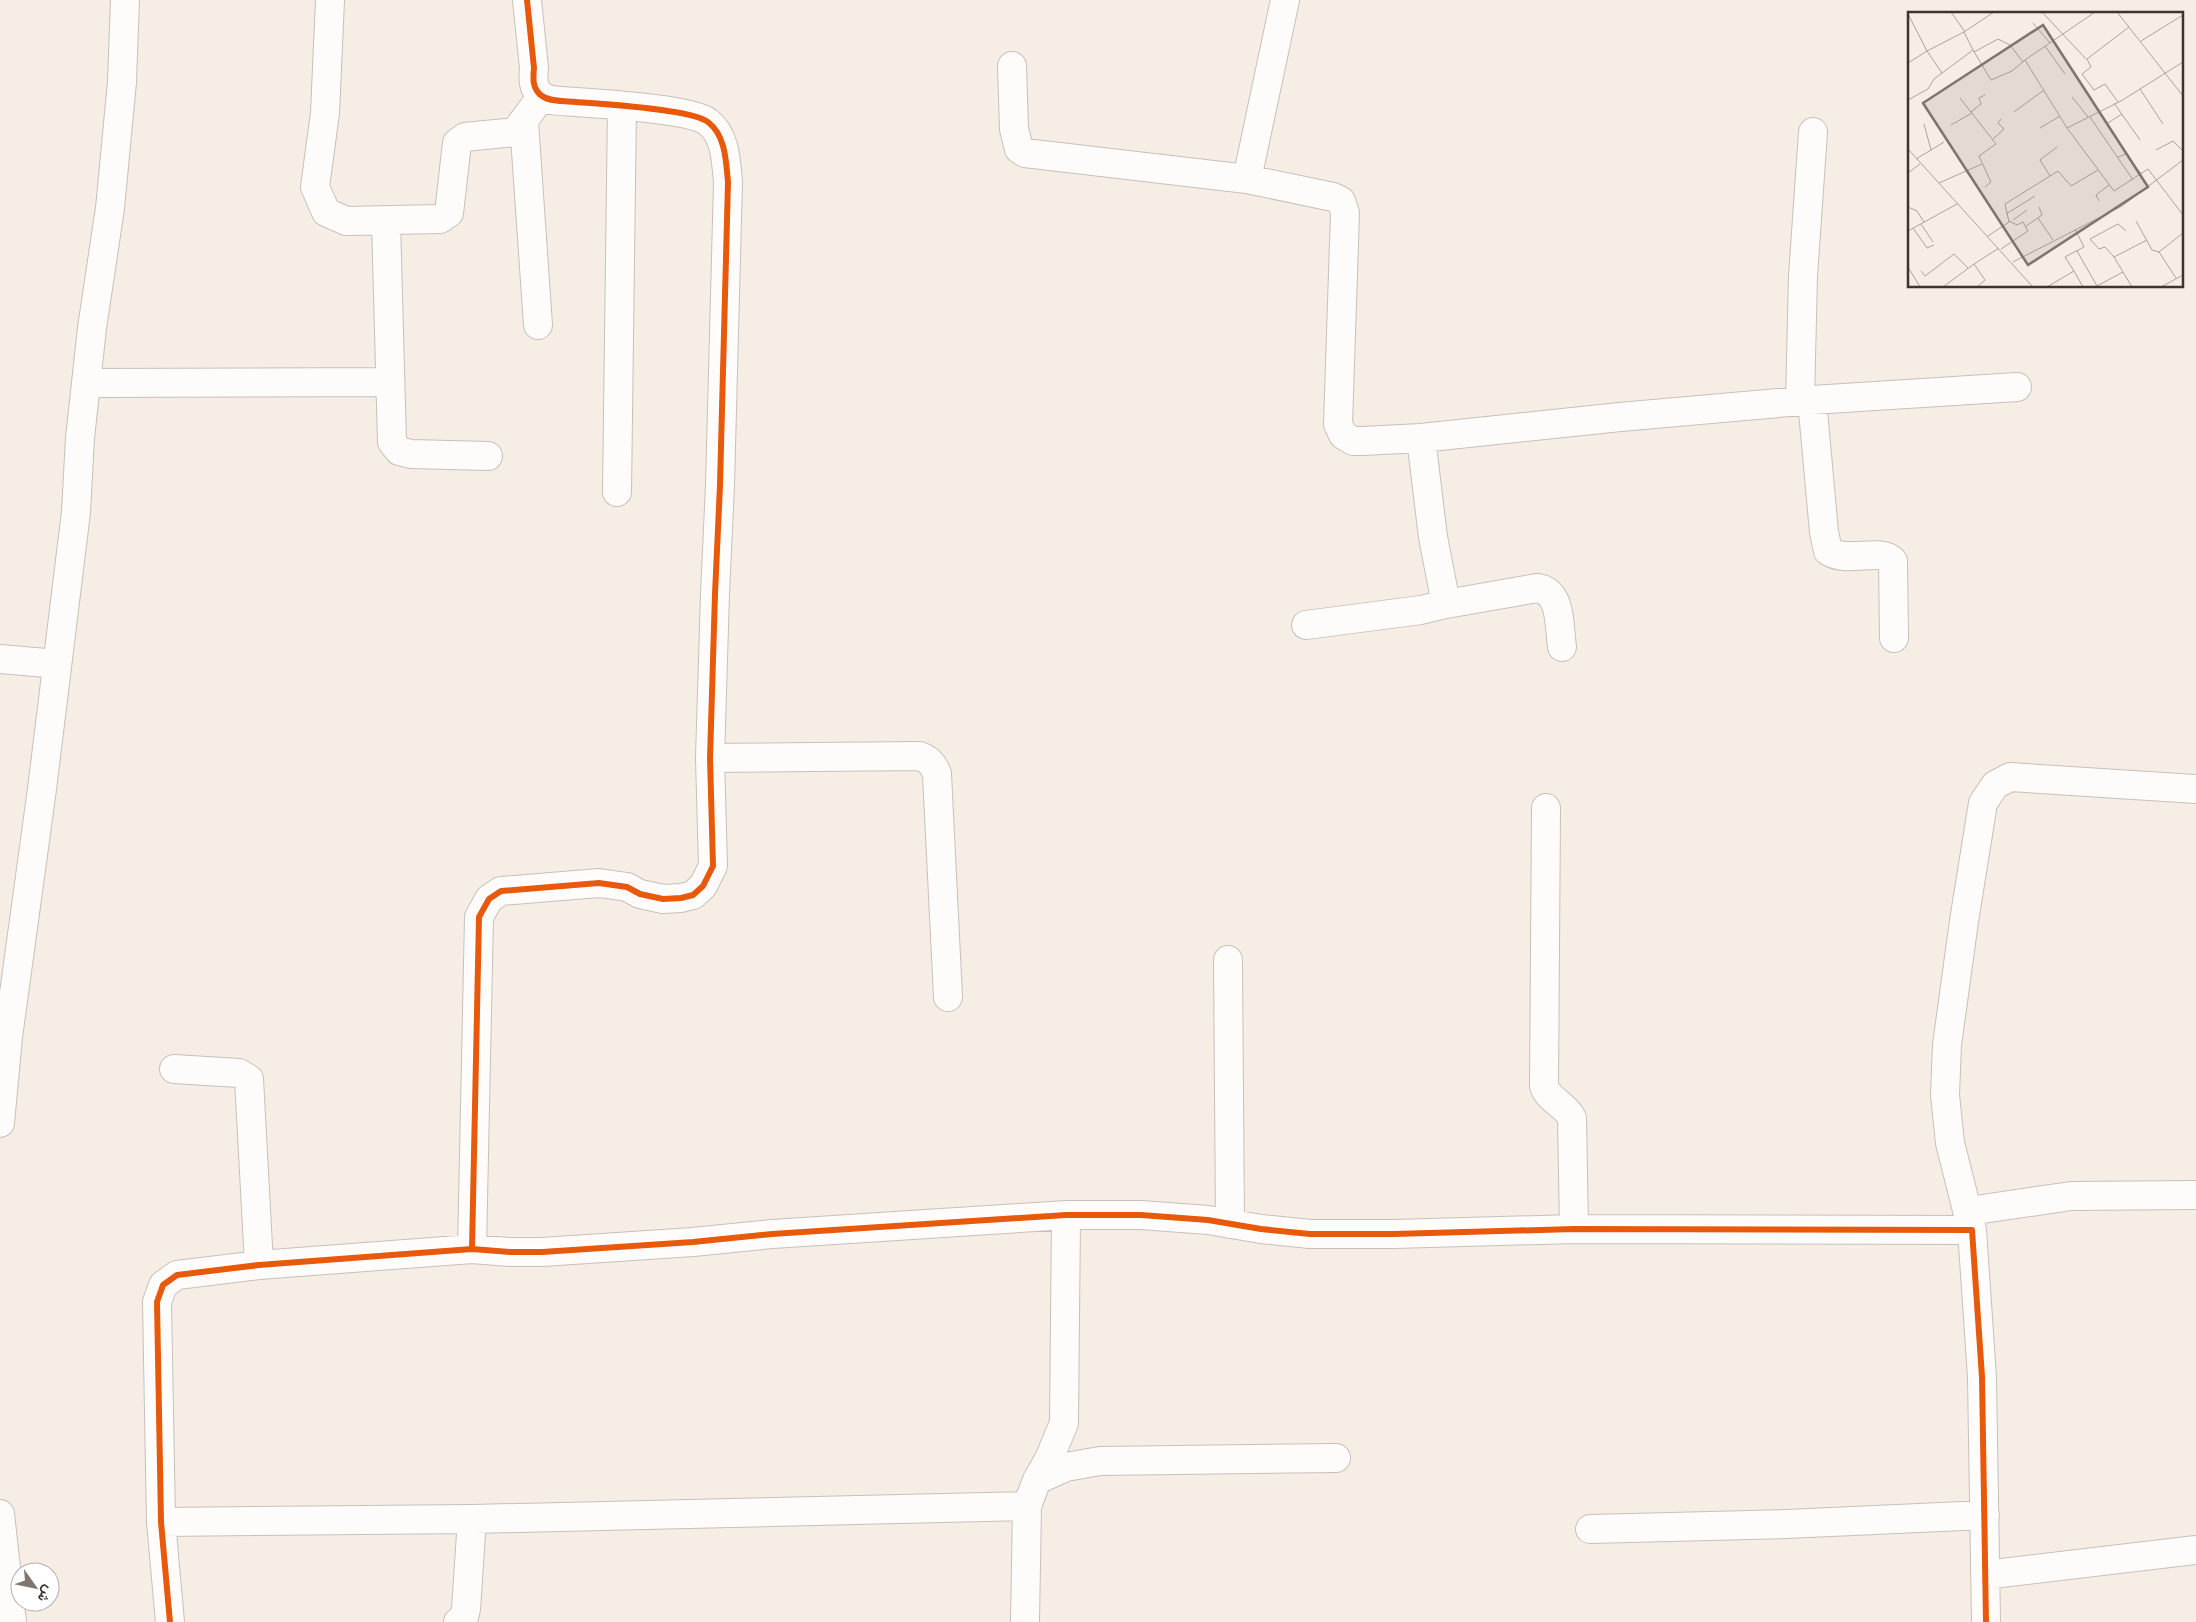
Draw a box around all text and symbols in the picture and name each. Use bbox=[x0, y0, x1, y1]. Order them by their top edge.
inset map bbox=[1908, 12, 2184, 288]
north arrow bbox=[10, 1562, 60, 1612]
text: ش bbox=[34, 1582, 56, 1605]

